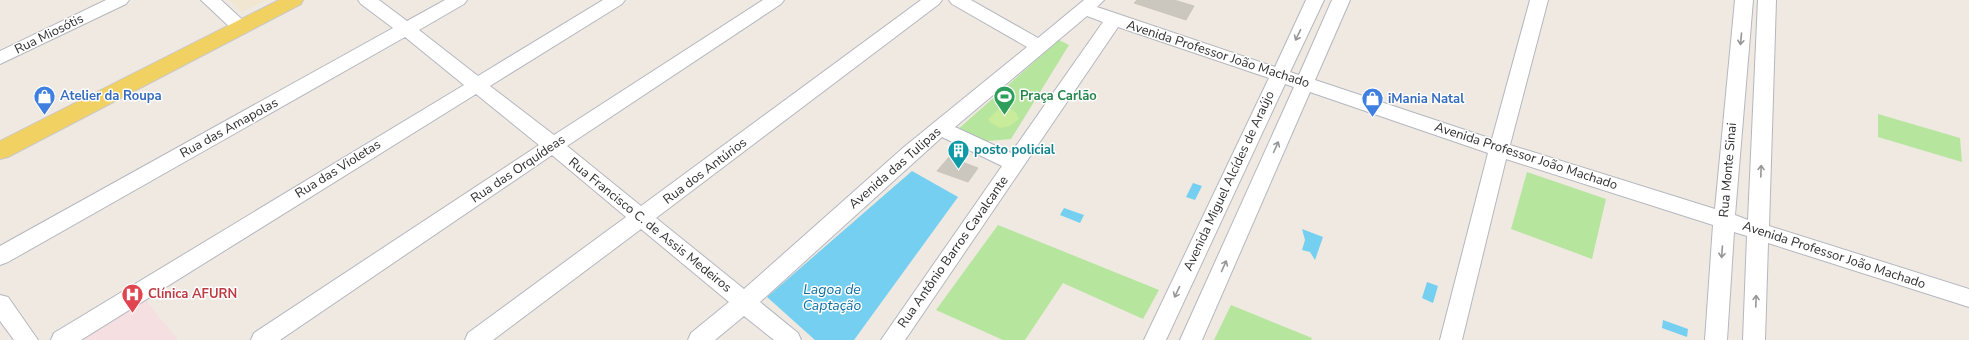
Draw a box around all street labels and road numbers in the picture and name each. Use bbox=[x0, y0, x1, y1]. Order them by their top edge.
street label: Rua Miosótis bbox=[11, 10, 87, 58]
street label: Avenida Professor João Machado bbox=[1124, 16, 1312, 92]
street label: Avenida Miguel Alcídes de Araújo bbox=[1179, 88, 1279, 274]
street label: Rua das Amapolas bbox=[177, 94, 281, 162]
street label: Avenida Professor João Machado bbox=[1432, 118, 1620, 194]
street label: Rua Monte Sinai bbox=[1715, 122, 1741, 218]
street label: Avenida das Tulipas bbox=[845, 123, 945, 213]
street label: Rua das Orquídeas bbox=[467, 131, 569, 207]
street label: Rua dos Antúrios bbox=[659, 134, 751, 208]
street label: Rua das Violetas bbox=[292, 135, 384, 203]
street label: Rua Francisco C. de Assis Medeiros bbox=[565, 154, 735, 296]
street label: Rua Antônio Barros Cavalcante bbox=[894, 172, 1013, 332]
street label: Avenida Professor João Machado bbox=[1740, 217, 1928, 293]

